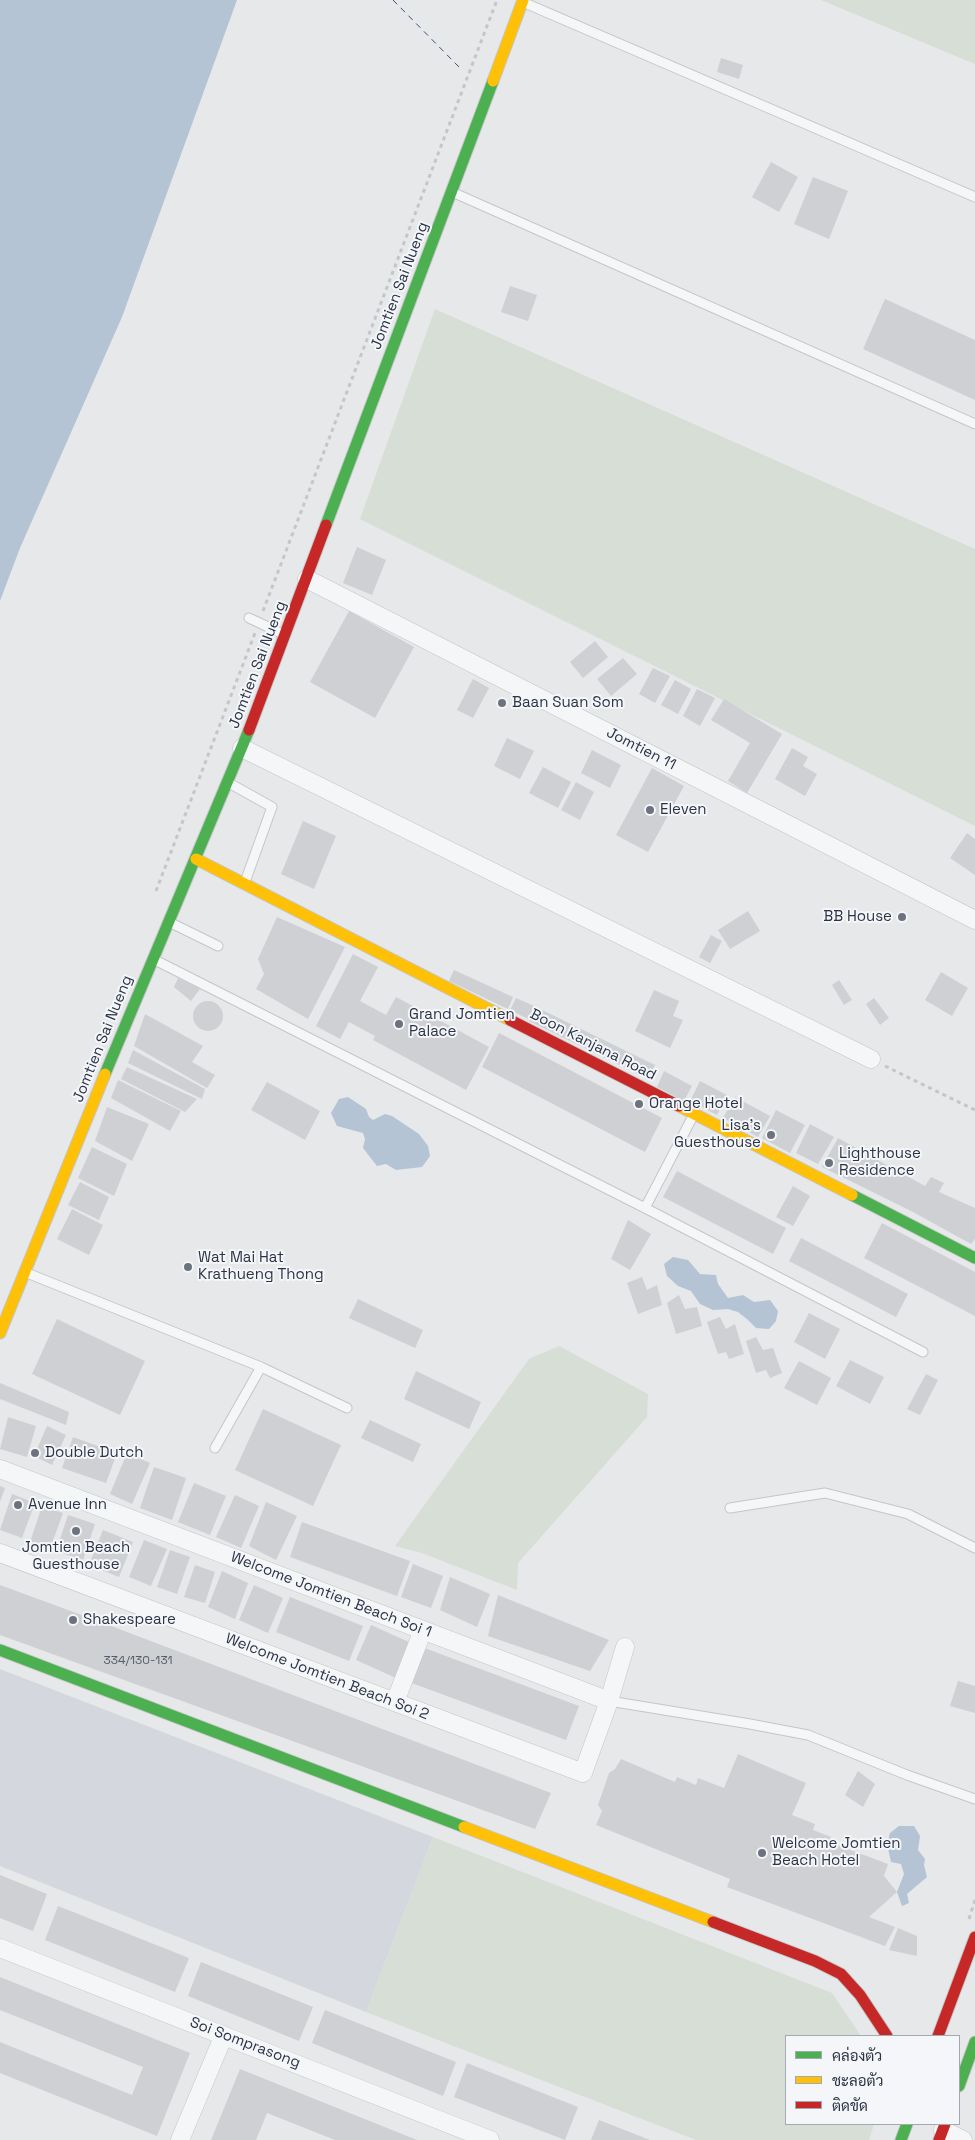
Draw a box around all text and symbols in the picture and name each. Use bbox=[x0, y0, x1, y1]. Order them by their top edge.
street label: Jomtien Sai Nueng bbox=[367, 220, 433, 352]
street label: Jomtien Sai Nueng bbox=[225, 599, 291, 731]
place label: Baan Suan Som bbox=[512, 694, 624, 712]
marker: Baan Suan Som bbox=[496, 697, 508, 709]
street label: Jomtien 11 bbox=[603, 724, 679, 774]
place label: Eleven bbox=[660, 801, 707, 819]
marker: Eleven bbox=[644, 804, 656, 816]
place label: BB House bbox=[823, 908, 892, 926]
marker: BB House bbox=[896, 911, 908, 923]
street label: Jomtien Sai Nueng bbox=[69, 973, 137, 1105]
street label: Boon Kanjana Road bbox=[527, 1005, 659, 1085]
place label: Grand Jomtien Palace bbox=[409, 1006, 515, 1041]
marker: Grand Jomtien Palace bbox=[393, 1018, 405, 1030]
place label: Orange Hotel bbox=[649, 1095, 743, 1113]
marker: Orange Hotel bbox=[633, 1098, 645, 1110]
place label: Lisa's Guesthouse bbox=[674, 1117, 761, 1152]
marker: Lisa's Guesthouse bbox=[765, 1129, 777, 1141]
place label: Lighthouse Residence bbox=[839, 1145, 921, 1180]
marker: Lighthouse Residence bbox=[823, 1157, 835, 1169]
place label: Wat Mai Hat Krathueng Thong bbox=[198, 1249, 324, 1284]
marker: Wat Mai Hat Krathueng Thong bbox=[182, 1261, 194, 1273]
place label: Double Dutch bbox=[45, 1444, 143, 1462]
marker: Double Dutch bbox=[29, 1447, 41, 1459]
place label: Avenue Inn bbox=[28, 1496, 107, 1514]
marker: Avenue Inn bbox=[12, 1499, 24, 1511]
marker: Jomtien Beach Guesthouse bbox=[70, 1525, 82, 1537]
place label: Jomtien Beach Guesthouse bbox=[22, 1539, 130, 1574]
street label: Welcome Jomtien Beach Soi 1 bbox=[228, 1548, 434, 1642]
place label: Shakespeare bbox=[83, 1611, 176, 1629]
marker: Shakespeare bbox=[67, 1614, 79, 1626]
street label: Welcome Jomtien Beach Soi 2 bbox=[223, 1630, 431, 1724]
house number: 334/130-131 bbox=[104, 1654, 172, 1668]
place label: Welcome Jomtien Beach Hotel bbox=[772, 1835, 900, 1870]
marker: Welcome Jomtien Beach Hotel bbox=[756, 1847, 768, 1859]
street label: Soi Somprasong bbox=[187, 2014, 303, 2072]
legend bbox=[785, 2035, 960, 2125]
text: คล่องตัว bbox=[832, 2046, 882, 2065]
text: ชะลอตัว bbox=[832, 2071, 883, 2090]
text: ติดขัด bbox=[832, 2096, 868, 2115]

